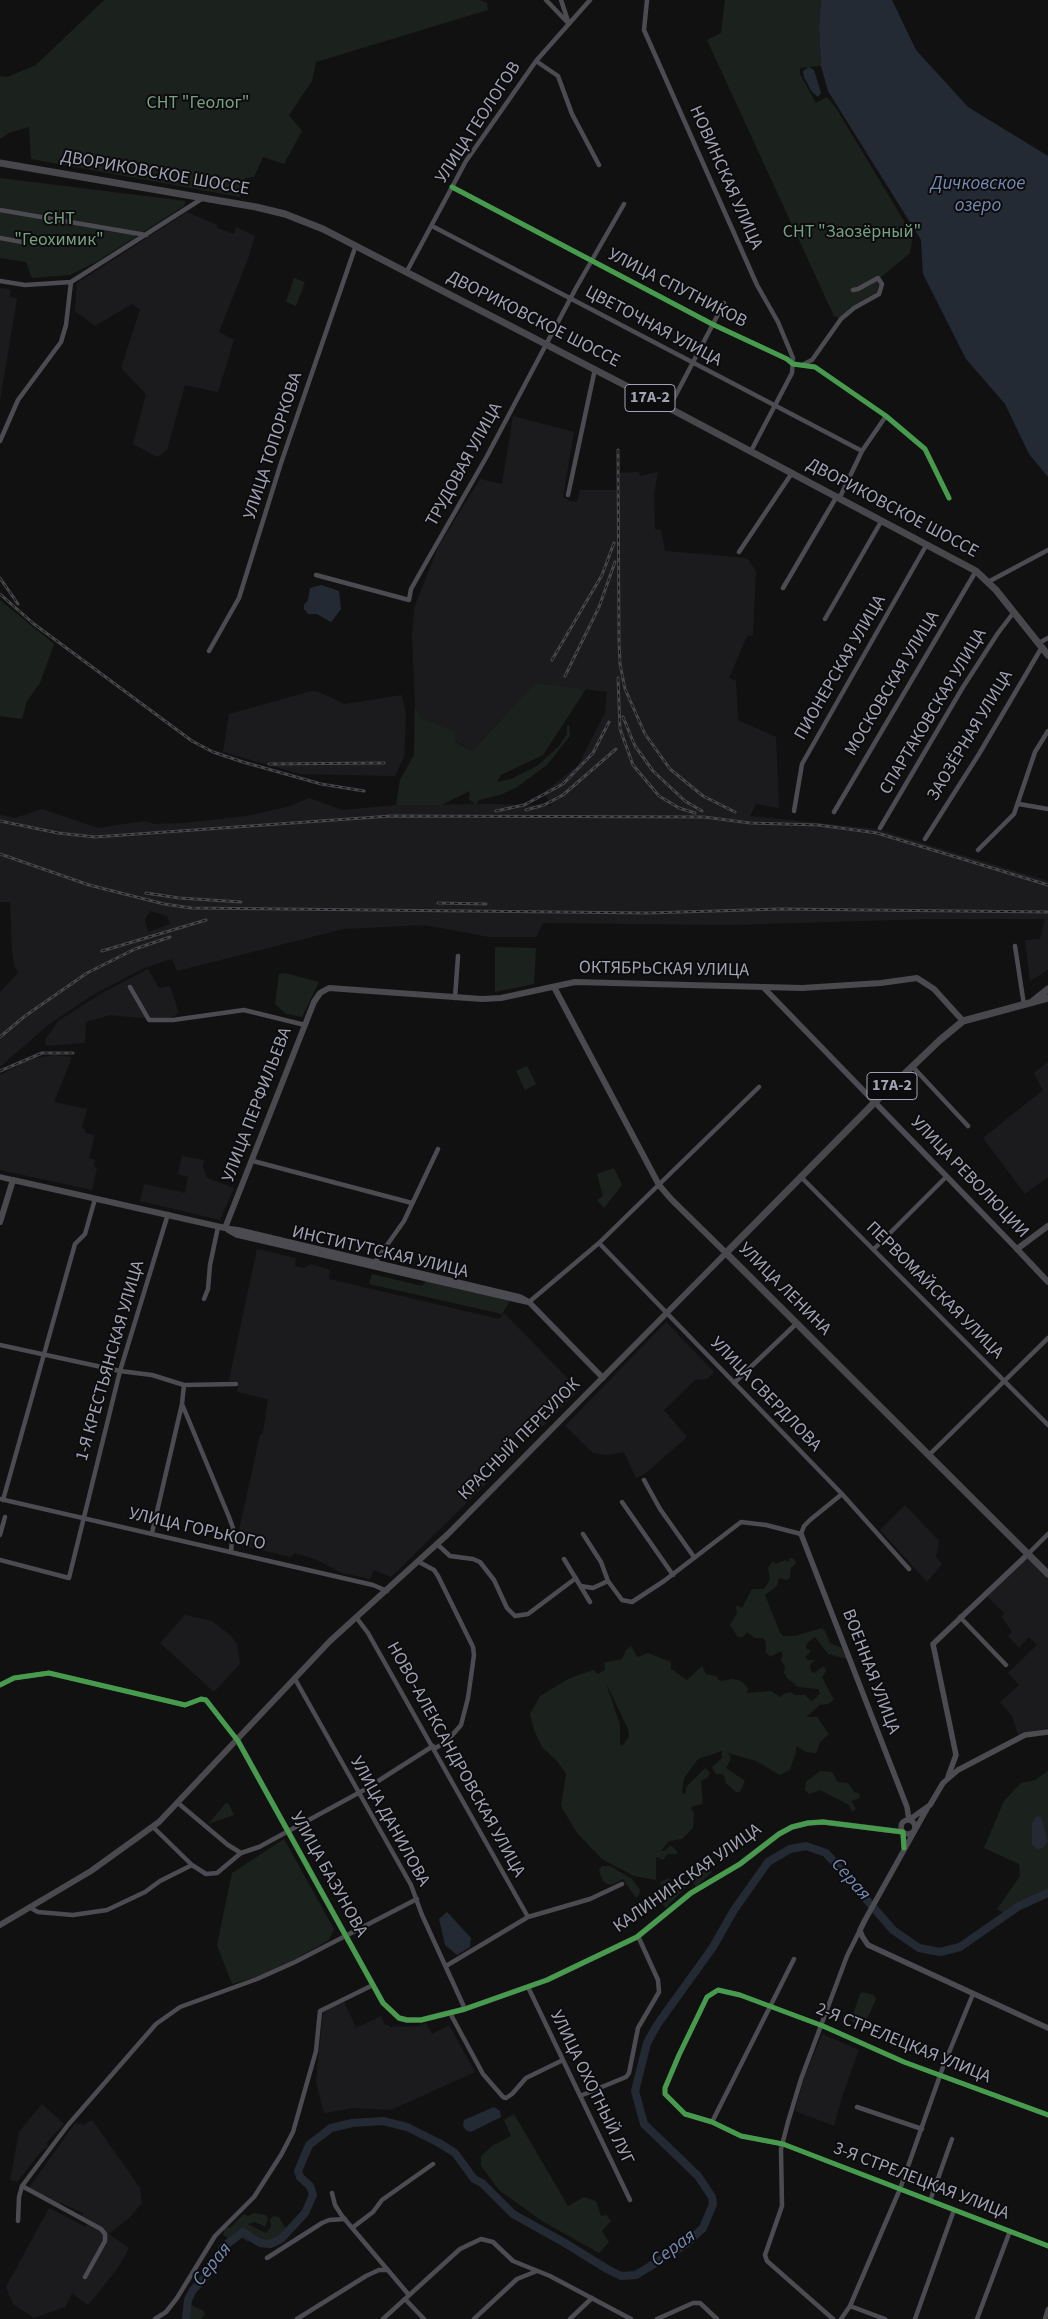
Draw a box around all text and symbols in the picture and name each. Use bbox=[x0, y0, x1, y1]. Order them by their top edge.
street label: УЛИЦА ГЕОЛОГОВ bbox=[432, 58, 526, 188]
park label: СНТ "Геолог" bbox=[146, 93, 250, 115]
street label: НОВИНСКАЯ УЛИЦА bbox=[684, 103, 766, 253]
street label: ДВОРИКОВСКОЕ ШОССЕ bbox=[59, 147, 251, 201]
water label: Дичковское озеро bbox=[931, 174, 1025, 218]
park label: СНТ "Геохимик" bbox=[14, 209, 104, 252]
park label: СНТ "Заозёрный" bbox=[783, 222, 921, 244]
street label: УЛИЦА СПУТНИКОВ bbox=[604, 245, 750, 333]
street label: ДВОРИКОВСКОЕ ШОССЕ bbox=[443, 267, 623, 373]
street label: ЦВЕТОЧНАЯ УЛИЦА bbox=[581, 282, 725, 372]
street label: УЛИЦА ТОПОРКОВА bbox=[240, 370, 308, 522]
road number: 17А-2 bbox=[625, 384, 675, 412]
street label: ТРУДОВАЯ УЛИЦА bbox=[422, 399, 508, 531]
street label: ДВОРИКОВСКОЕ ШОССЕ bbox=[802, 455, 982, 563]
street label: ПИОНЕРСКАЯ УЛИЦА bbox=[791, 592, 891, 744]
street label: МОСКОВСКАЯ УЛИЦА bbox=[841, 608, 945, 760]
street label: СПАРТАКОВСКАЯ УЛИЦА bbox=[876, 625, 992, 799]
street label: ЗАОЗЁРНАЯ УЛИЦА bbox=[923, 667, 1019, 805]
street label: ОКТЯБРЬСКАЯ УЛИЦА bbox=[579, 958, 749, 982]
street label: УЛИЦА ПЕРФИЛЬЕВА bbox=[218, 1024, 298, 1186]
road number: 17А-2 bbox=[867, 1072, 917, 1100]
street label: УЛИЦА РЕВОЛЮЦИИ bbox=[905, 1113, 1033, 1243]
street label: ПЕРВОМАЙСКАЯ УЛИЦА bbox=[861, 1218, 1007, 1364]
street label: ИНСТИТУТСКАЯ УЛИЦА bbox=[290, 1222, 470, 1284]
street label: УЛИЦА ЛЕНИНА bbox=[733, 1239, 835, 1341]
street label: 1-Я КРЕСТЬЯНСКАЯ УЛИЦА bbox=[72, 1258, 150, 1464]
street label: УЛИЦА СВЕРДЛОВА bbox=[705, 1333, 825, 1457]
street label: КРАСНЫЙ ПЕРЕУЛОК bbox=[454, 1374, 586, 1506]
street label: УЛИЦА ГОРЬКОГО bbox=[127, 1504, 267, 1556]
street label: ВОЕННАЯ УЛИЦА bbox=[836, 1607, 904, 1737]
street label: НОВО-АЛЕКСАНДРОВСКАЯ УЛИЦА bbox=[381, 1638, 529, 1882]
street label: УЛИЦА ДАНИЛОВА bbox=[344, 1753, 434, 1891]
street label: УЛИЦА БАЗУНОВА bbox=[285, 1809, 371, 1941]
street label: КАЛИНИНСКАЯ УЛИЦА bbox=[610, 1820, 766, 1938]
water label: Серая bbox=[825, 1854, 875, 1906]
street label: 2-Я СТРЕЛЕЦКАЯ УЛИЦА bbox=[812, 1999, 994, 2089]
street label: УЛИЦА ОХОТНЫЙ ЛУГ bbox=[544, 2007, 638, 2169]
street label: 3-Я СТРЕЛЕЦКАЯ УЛИЦА bbox=[830, 2138, 1012, 2226]
water label: Серая bbox=[647, 2225, 701, 2273]
water label: Серая bbox=[189, 2239, 237, 2291]

